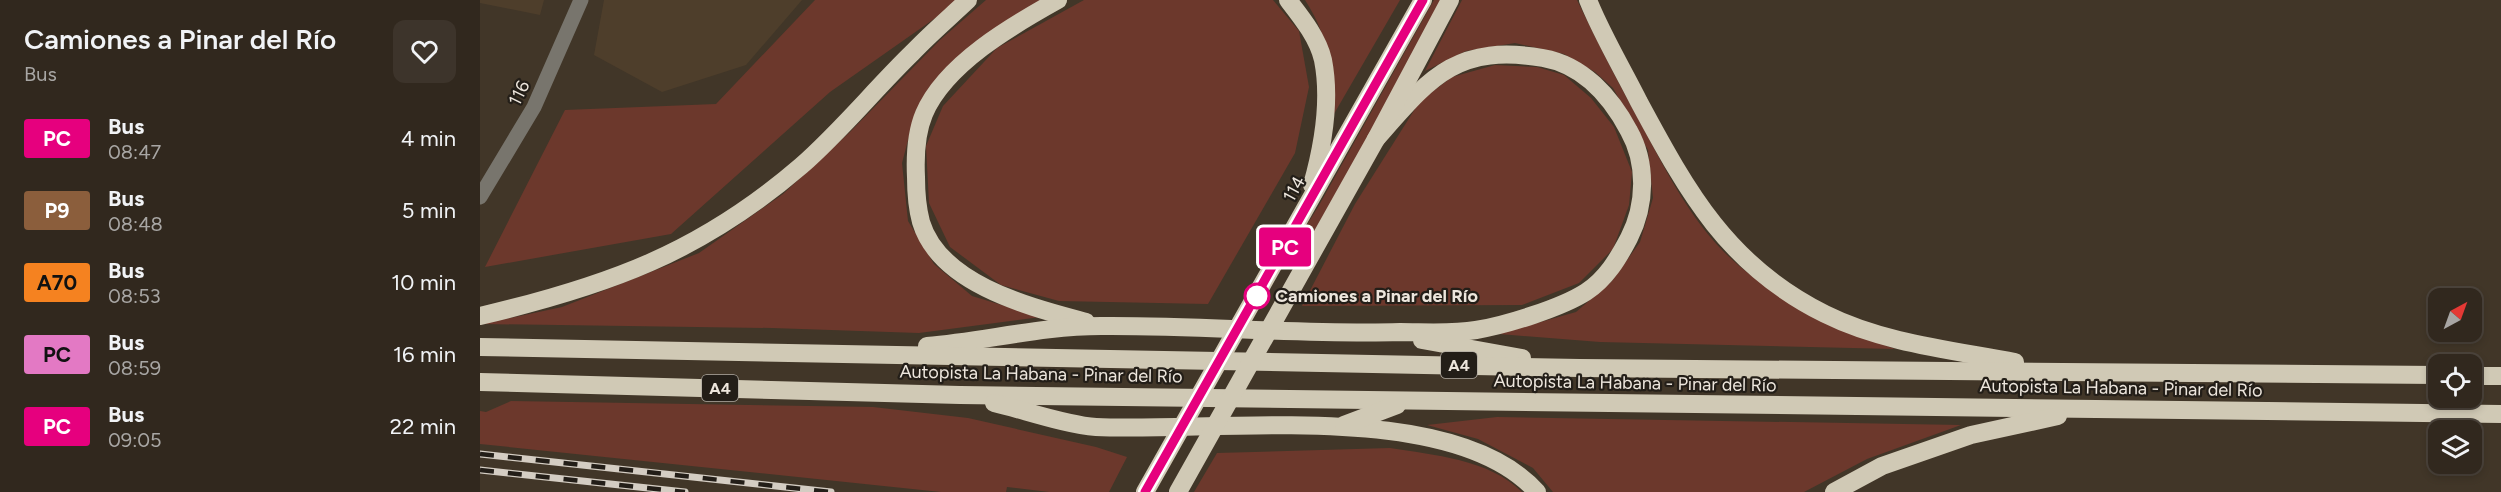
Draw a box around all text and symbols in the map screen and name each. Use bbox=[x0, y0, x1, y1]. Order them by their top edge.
button: heart bbox=[393, 20, 456, 83]
text: Camiones a Pinar del Río bbox=[24, 22, 336, 56]
text: Bus bbox=[24, 62, 57, 86]
street label: 116 bbox=[504, 77, 534, 109]
text: Bus bbox=[108, 113, 144, 140]
text: 4 min bbox=[401, 125, 456, 152]
text: PC bbox=[43, 126, 71, 151]
text: 08:47 bbox=[108, 140, 161, 164]
street label: 114 bbox=[1278, 172, 1310, 206]
text: Bus bbox=[108, 185, 144, 212]
text: 5 min bbox=[402, 197, 456, 224]
text: P9 bbox=[45, 198, 69, 223]
text: 08:48 bbox=[108, 212, 163, 236]
line badge: PC bbox=[1258, 228, 1312, 266]
text: PC bbox=[1271, 235, 1299, 260]
text: Bus bbox=[108, 257, 144, 284]
text: 10 min bbox=[391, 269, 456, 296]
text: A70 bbox=[37, 270, 77, 295]
marker: Camiones a Pinar del Río bbox=[1244, 283, 1270, 309]
text: 08:53 bbox=[108, 284, 161, 308]
place label: Camiones a Pinar del Río bbox=[1275, 285, 1478, 307]
north arrow bbox=[2428, 288, 2482, 342]
map controls bbox=[2428, 288, 2482, 474]
text: Bus bbox=[108, 329, 144, 356]
text: 16 min bbox=[393, 341, 456, 368]
text: PC bbox=[43, 342, 71, 367]
road number: A4 bbox=[1441, 352, 1477, 378]
button: locate bbox=[2428, 354, 2482, 408]
text: 08:59 bbox=[108, 356, 161, 380]
street label: Autopista La Habana - Pinar del Río bbox=[899, 361, 1183, 387]
street label: Autopista La Habana - Pinar del Río bbox=[1493, 370, 1777, 396]
road number: A4 bbox=[702, 375, 738, 401]
street label: Autopista La Habana - Pinar del Río bbox=[1979, 375, 2263, 401]
text: Bus bbox=[108, 401, 144, 428]
text: 22 min bbox=[390, 413, 456, 440]
text: PC bbox=[43, 414, 71, 439]
button: layers bbox=[2428, 420, 2482, 474]
text: 09:05 bbox=[108, 428, 162, 452]

